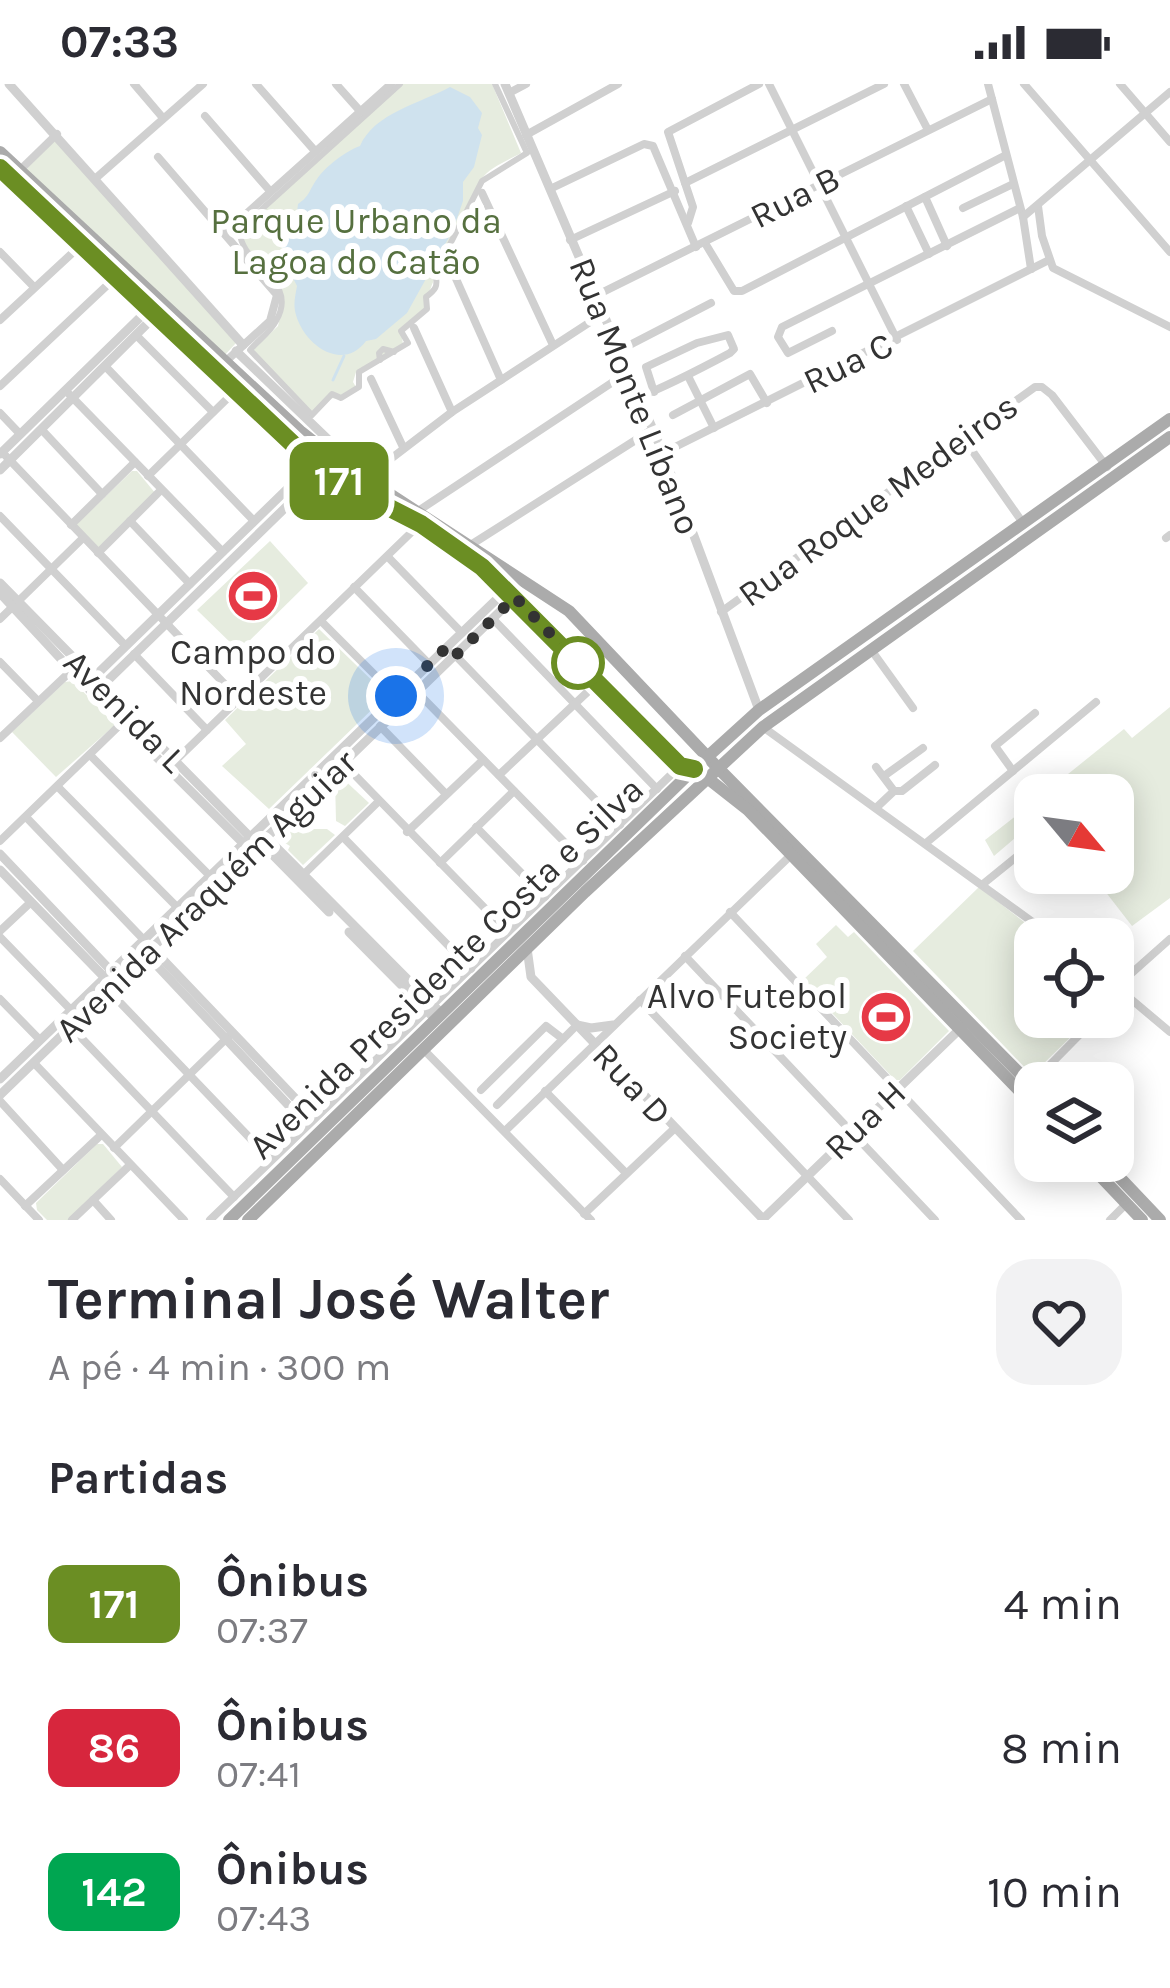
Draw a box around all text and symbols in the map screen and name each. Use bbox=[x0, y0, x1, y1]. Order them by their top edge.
text: 07:33 bbox=[60, 16, 179, 68]
street label: Rua B bbox=[743, 157, 847, 237]
park label: Parque Urbano da Lagoa do Catão bbox=[210, 200, 502, 283]
street label: Rua Monte Líbano bbox=[560, 251, 710, 541]
street label: Rua C bbox=[796, 323, 900, 403]
street label: Rua Roque Medeiros bbox=[730, 385, 1026, 615]
line badge: 171 bbox=[270, 442, 408, 520]
text: 171 bbox=[314, 456, 364, 506]
sports icon: Campo do Nordeste bbox=[225, 568, 281, 624]
place label: Campo do Nordeste bbox=[170, 631, 336, 714]
unlabelled marker bbox=[553, 638, 603, 688]
street label: Avenida L bbox=[55, 641, 195, 781]
your location bbox=[366, 666, 426, 726]
street label: Avenida Araquém Aguiar bbox=[47, 741, 366, 1051]
street label: Avenida Presidente Costa e Silva bbox=[240, 768, 652, 1168]
north arrow bbox=[1014, 774, 1134, 894]
map controls bbox=[1014, 774, 1134, 1182]
button: locate bbox=[1014, 918, 1134, 1038]
place label: Alvo Futebol Society bbox=[647, 975, 847, 1058]
sports icon: Alvo Futebol Society bbox=[858, 989, 914, 1045]
street label: Rua D bbox=[584, 1035, 680, 1133]
button: layers bbox=[1014, 1062, 1134, 1182]
street label: Rua H bbox=[816, 1071, 914, 1169]
button: heart bbox=[996, 1259, 1122, 1385]
text: Terminal José Walter bbox=[48, 1266, 609, 1332]
text: A pé · 4 min · 300 m bbox=[48, 1344, 391, 1390]
text: Partidas bbox=[48, 1452, 228, 1504]
text: Ônibus bbox=[216, 1555, 369, 1607]
text: 4 min bbox=[1004, 1578, 1122, 1630]
text: 171 bbox=[89, 1579, 139, 1629]
text: 07:37 bbox=[216, 1607, 308, 1653]
text: Ônibus bbox=[216, 1699, 369, 1751]
text: 8 min bbox=[1001, 1722, 1122, 1774]
text: 86 bbox=[88, 1723, 140, 1773]
text: 07:41 bbox=[216, 1751, 301, 1797]
text: Ônibus bbox=[216, 1843, 369, 1895]
text: 10 min bbox=[987, 1866, 1122, 1918]
text: 142 bbox=[81, 1867, 147, 1917]
text: 07:43 bbox=[216, 1895, 311, 1941]

